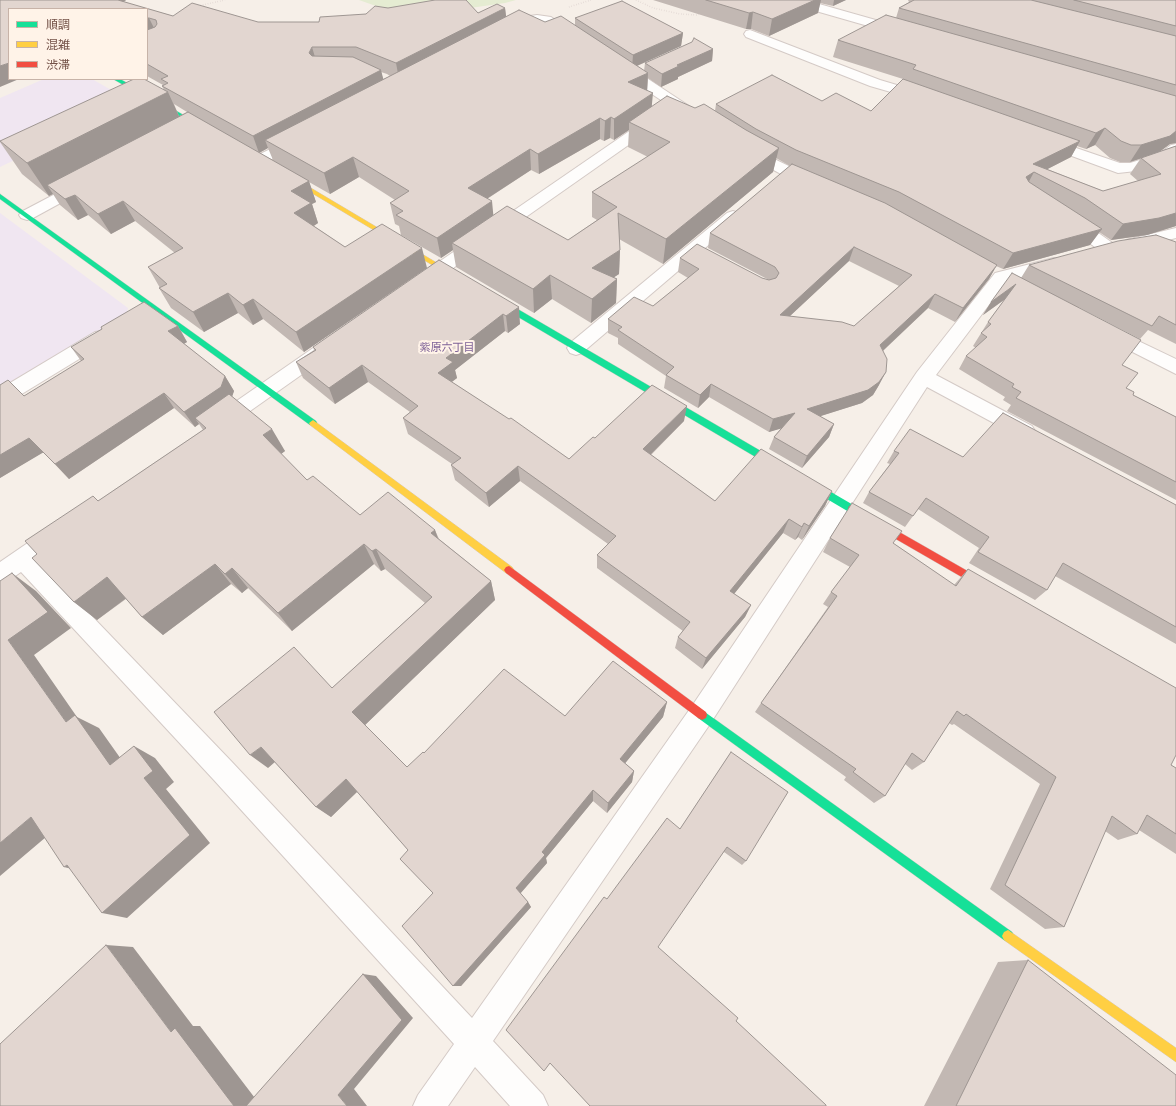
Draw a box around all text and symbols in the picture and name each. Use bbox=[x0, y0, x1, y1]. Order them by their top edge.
legend bbox=[8, 8, 148, 80]
text: 順調 bbox=[46, 17, 70, 33]
text: 混雑 bbox=[46, 37, 70, 53]
text: 渋滞 bbox=[46, 57, 70, 73]
district label: 紫原六丁目 bbox=[420, 341, 474, 355]

